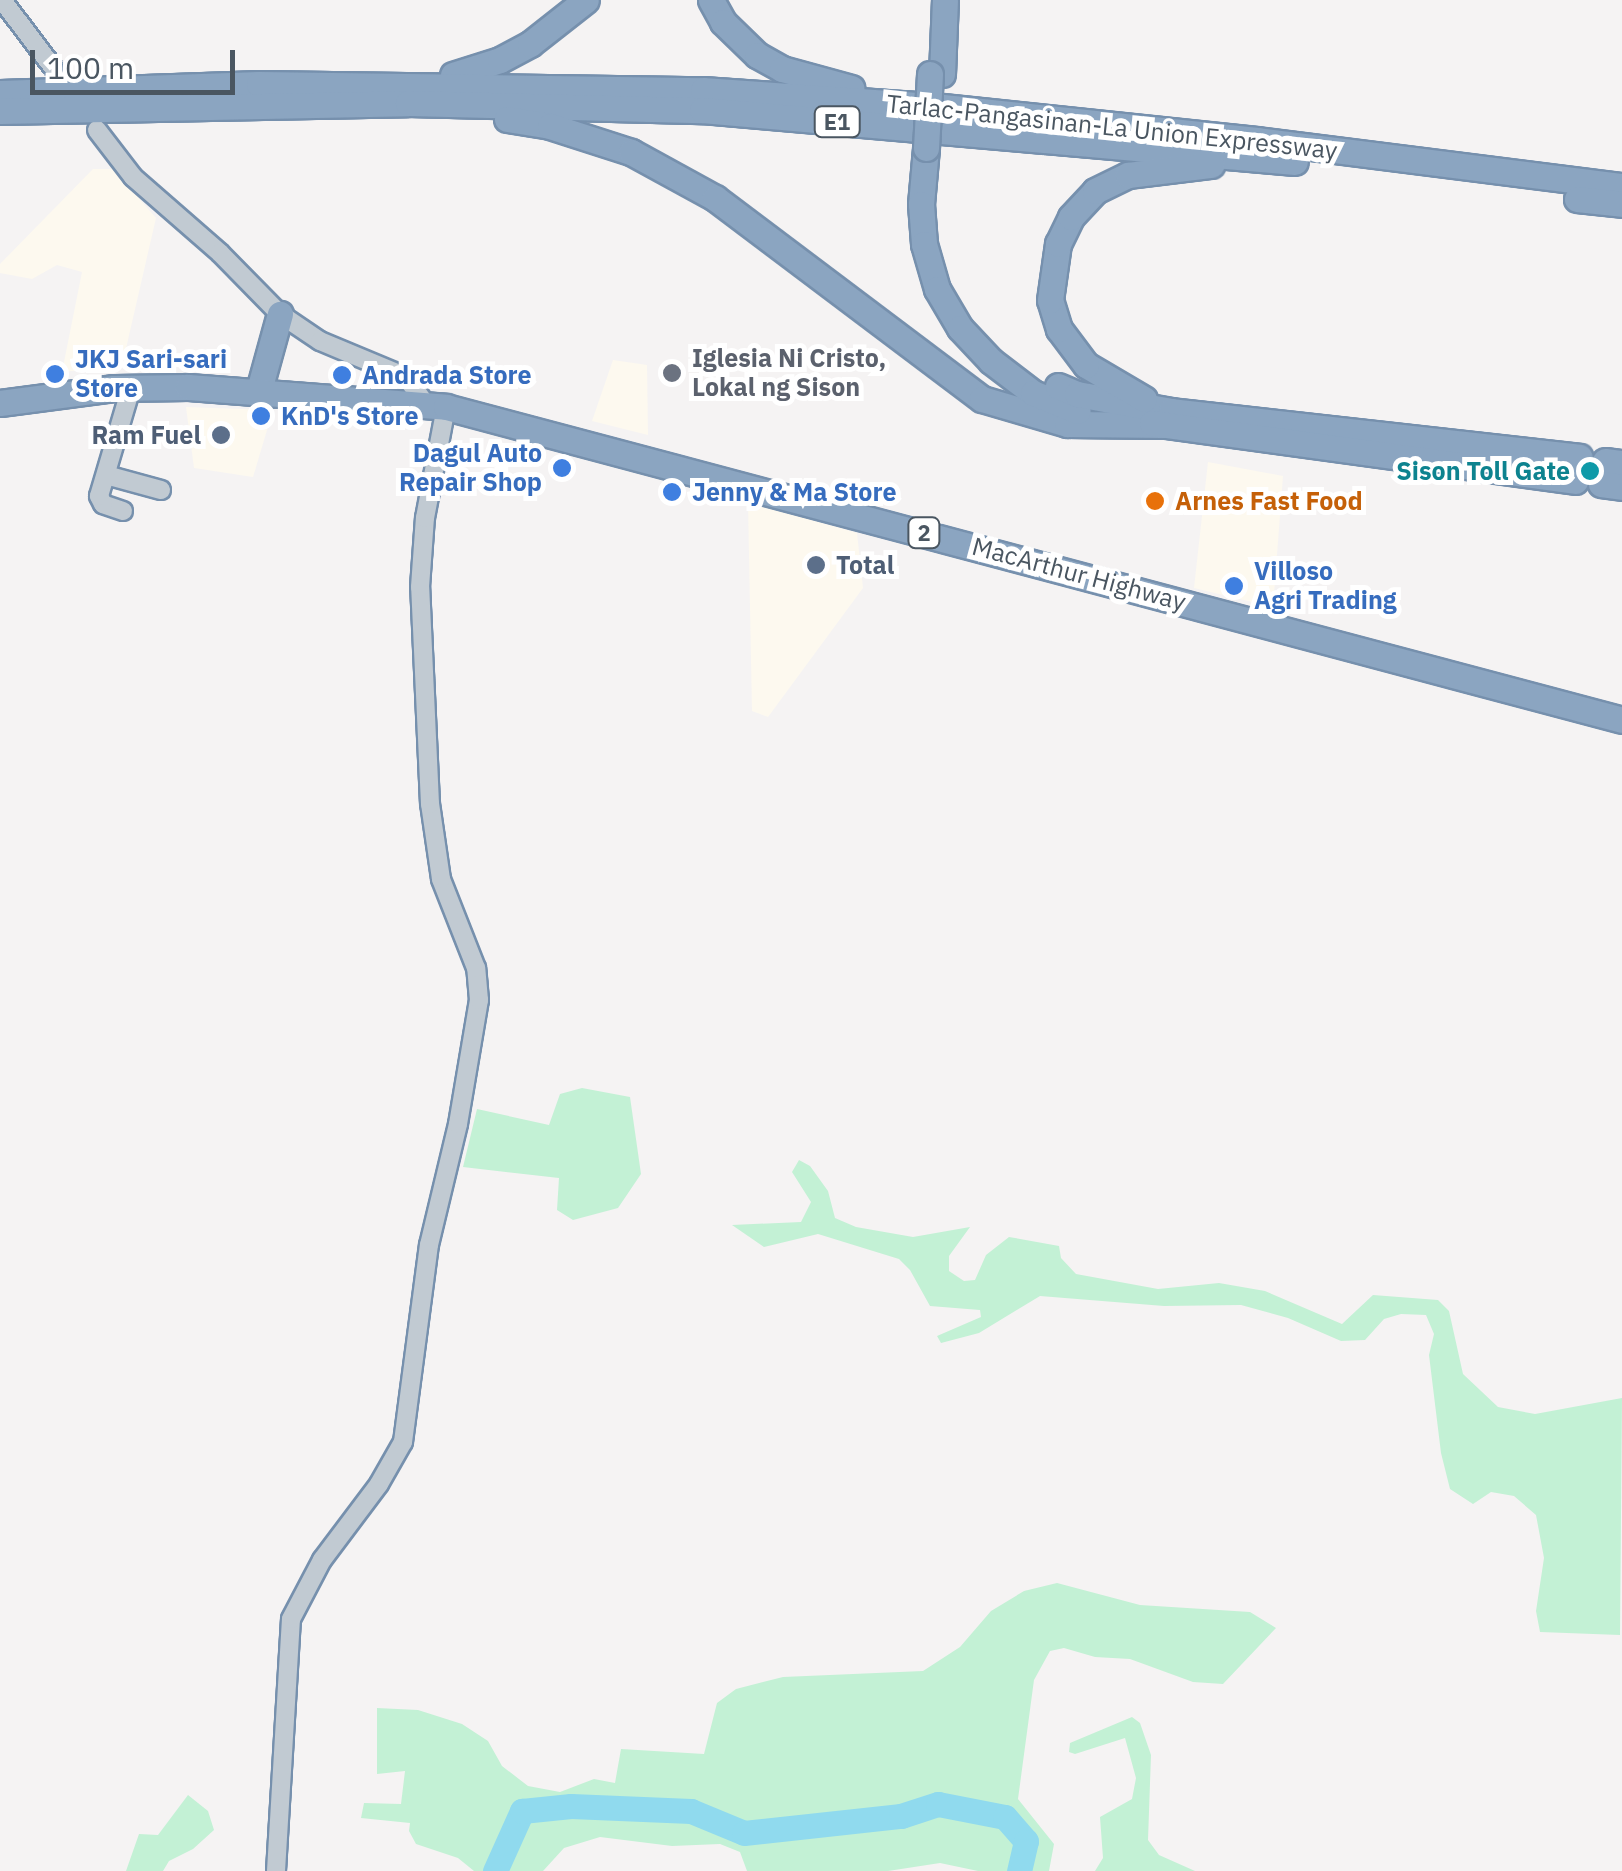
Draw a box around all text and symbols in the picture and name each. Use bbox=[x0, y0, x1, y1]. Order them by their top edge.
scale bar bbox=[35, 30, 240, 92]
text: 100 m bbox=[47, 48, 134, 87]
street label: Tarlac-Pangasinan-La Union Expressway bbox=[885, 88, 1339, 166]
road number: E1 bbox=[812, 105, 862, 139]
place label: Iglesia Ni Cristo, Lokal ng Sison bbox=[692, 344, 886, 403]
place label: JKJ Sari-sari Store bbox=[75, 345, 227, 404]
place label: Andrada Store bbox=[362, 360, 532, 390]
marker: Iglesia Ni Cristo, Lokal ng Sison bbox=[661, 362, 683, 384]
marker: JKJ Sari-sari Store bbox=[44, 363, 66, 385]
marker: Andrada Store bbox=[331, 364, 353, 386]
place label: KnD's Store bbox=[281, 401, 418, 431]
marker: KnD's Store bbox=[250, 405, 272, 427]
place label: Ram Fuel bbox=[91, 420, 201, 450]
marker: Ram Fuel bbox=[210, 424, 232, 446]
place label: Dagul Auto Repair Shop bbox=[399, 439, 542, 498]
place label: Sison Toll Gate bbox=[1396, 456, 1570, 486]
marker: Dagul Auto Repair Shop bbox=[551, 457, 573, 479]
marker: Sison Toll Gate bbox=[1579, 460, 1601, 482]
place label: Jenny & Ma Store bbox=[692, 477, 896, 507]
marker: Jenny & Ma Store bbox=[661, 481, 683, 503]
place label: Arnes Fast Food bbox=[1175, 486, 1363, 516]
marker: Arnes Fast Food bbox=[1144, 490, 1166, 512]
road number: 2 bbox=[906, 516, 942, 550]
street label: MacArthur Highway bbox=[969, 531, 1189, 617]
place label: Total bbox=[836, 550, 894, 580]
marker: Total bbox=[805, 554, 827, 576]
place label: Villoso Agri Trading bbox=[1254, 557, 1397, 616]
marker: Villoso Agri Trading bbox=[1223, 575, 1245, 597]

